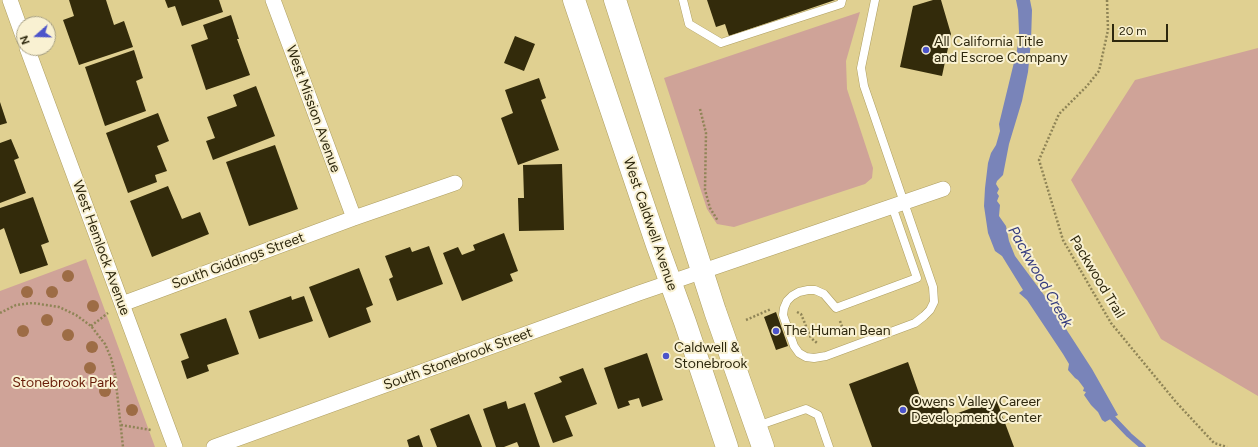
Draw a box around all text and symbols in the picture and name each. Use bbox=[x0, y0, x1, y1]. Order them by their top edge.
north arrow bbox=[16, 16, 56, 56]
scale bar bbox=[1114, 16, 1170, 42]
text: 20 m bbox=[1119, 24, 1147, 38]
text: N bbox=[18, 34, 33, 46]
place label: All California Title and Escroe Company bbox=[934, 34, 1068, 66]
street label: West Mission Avenue bbox=[282, 43, 344, 175]
marker: All California Title and Escroe Company bbox=[921, 45, 931, 55]
street label: West Caldwell Avenue bbox=[619, 155, 681, 293]
street label: West Hemlock Avenue bbox=[69, 178, 133, 318]
water label: Packwood Creek bbox=[1004, 223, 1076, 331]
street label: South Giddings Street bbox=[169, 229, 307, 293]
street label: Packwood Trail bbox=[1066, 233, 1128, 321]
place label: The Human Bean bbox=[784, 323, 890, 339]
street label: South Stonebrook Street bbox=[381, 324, 535, 394]
marker: The Human Bean bbox=[771, 326, 781, 336]
place label: Caldwell & Stonebrook bbox=[674, 340, 747, 372]
marker: Caldwell & Stonebrook bbox=[661, 351, 671, 361]
park label: Stonebrook Park bbox=[12, 375, 116, 391]
place label: Owens Valley Career Development Center bbox=[911, 394, 1042, 426]
marker: Owens Valley Career Development Center bbox=[898, 405, 908, 415]

